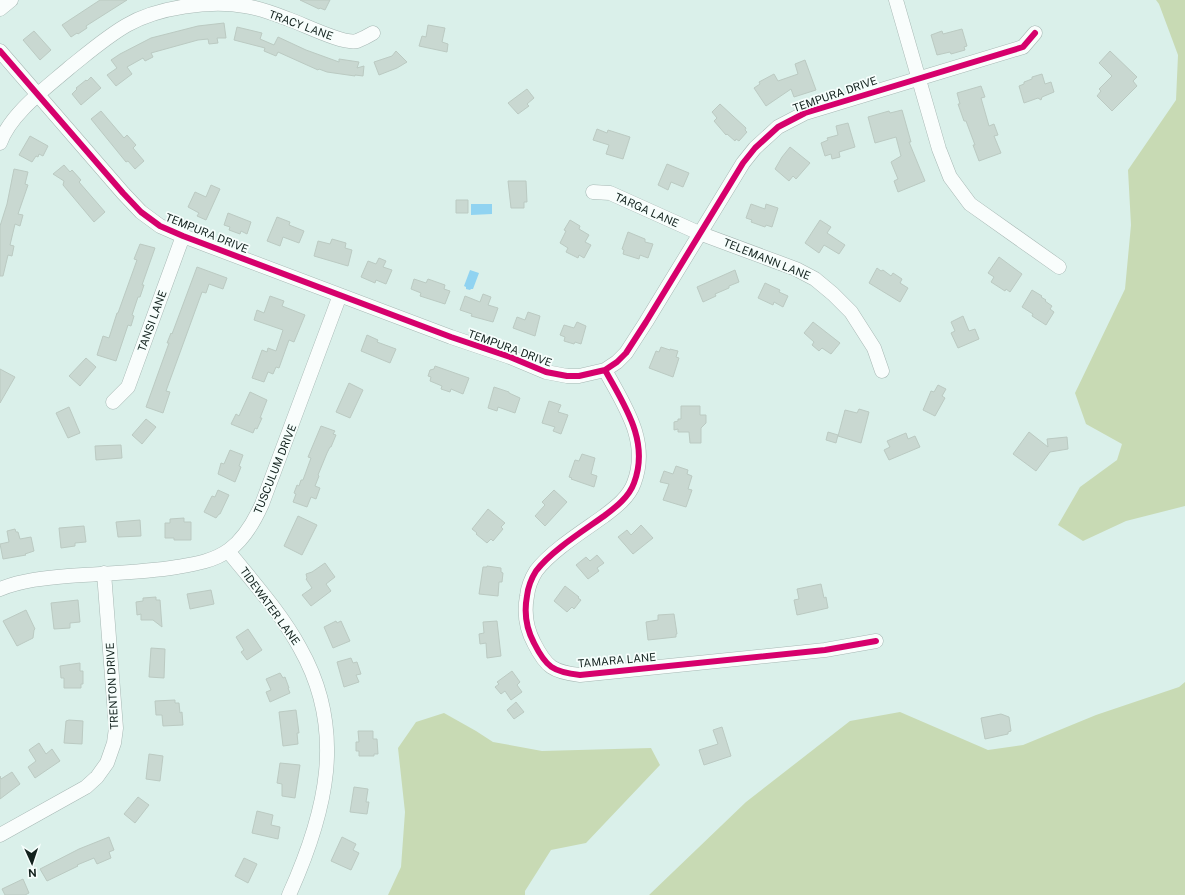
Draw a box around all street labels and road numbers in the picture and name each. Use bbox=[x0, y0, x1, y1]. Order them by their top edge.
street label: TRACY LANE bbox=[267, 8, 335, 42]
street label: TEMPURA DRIVE bbox=[791, 74, 879, 114]
street label: TARGA LANE bbox=[613, 191, 681, 230]
street label: TEMPURA DRIVE bbox=[164, 211, 250, 255]
street label: TELEMANN LANE bbox=[722, 236, 812, 282]
street label: TANSI LANE bbox=[135, 289, 169, 353]
street label: TEMPURA DRIVE bbox=[466, 327, 554, 369]
street label: TUSCULUM DRIVE bbox=[252, 422, 298, 515]
street label: TIDEWATER LANE bbox=[238, 565, 302, 647]
street label: TRENTON DRIVE bbox=[104, 642, 120, 730]
street label: TAMARA LANE bbox=[577, 651, 657, 669]

